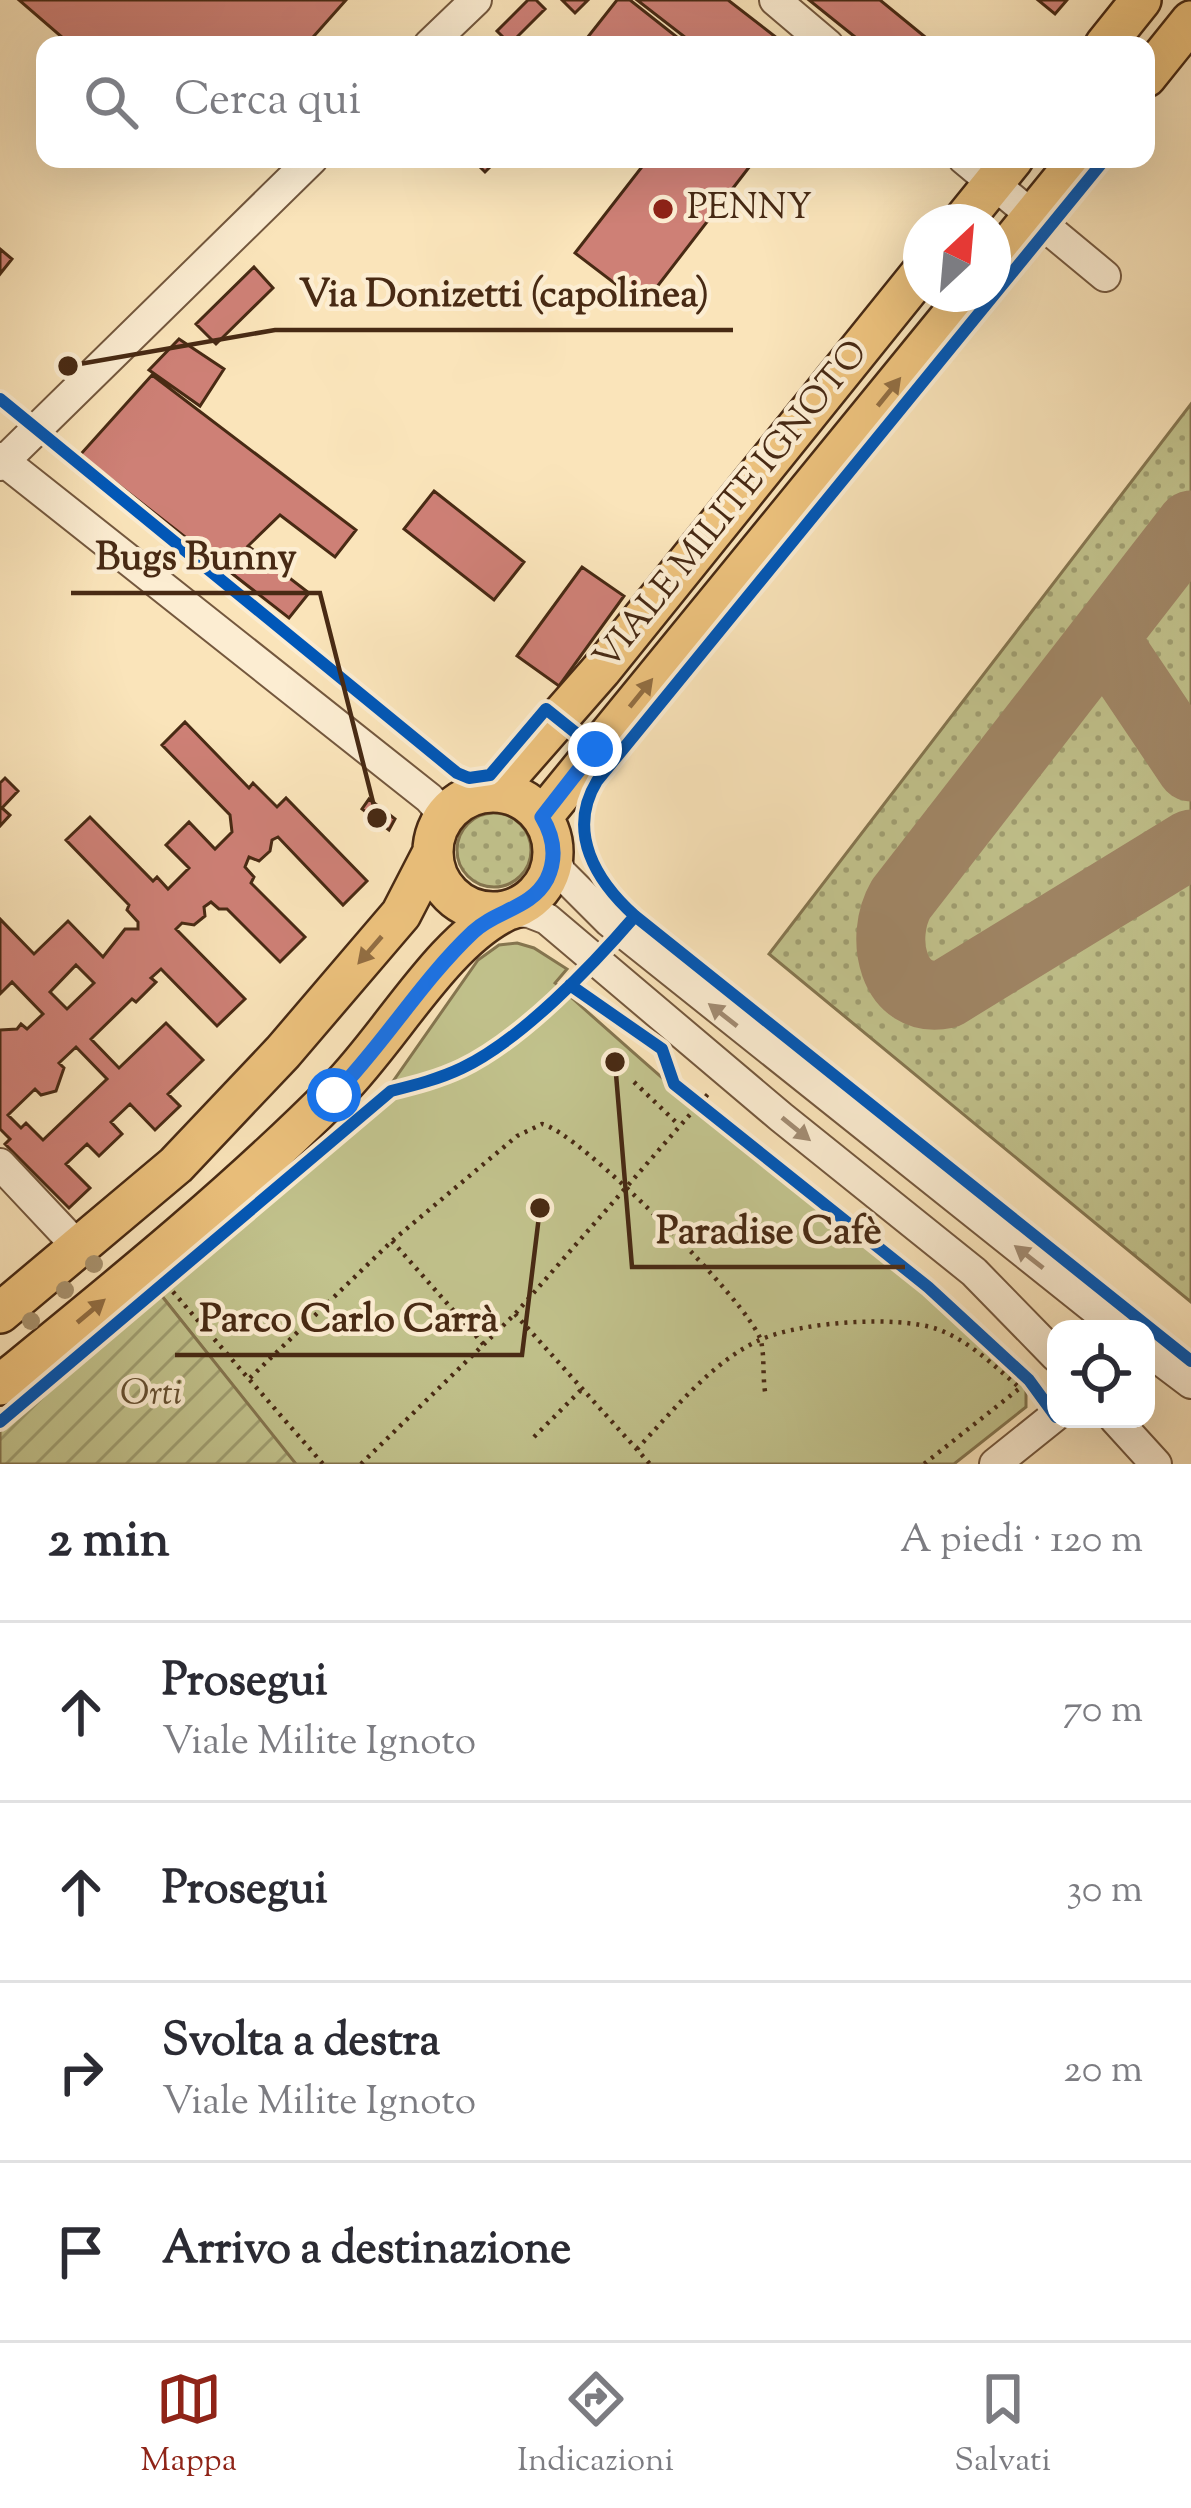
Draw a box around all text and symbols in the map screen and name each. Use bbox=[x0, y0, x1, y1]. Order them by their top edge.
search box bbox=[36, 36, 1155, 168]
icon: search bbox=[78, 69, 144, 135]
text: Cerca qui bbox=[174, 70, 361, 135]
place label: PENNY bbox=[687, 183, 812, 235]
marker: PENNY bbox=[650, 196, 676, 222]
north arrow bbox=[903, 204, 1011, 312]
callout: Via Donizetti (capolinea) bbox=[275, 255, 733, 330]
text: Via Donizetti (capolinea) bbox=[299, 269, 709, 325]
street label: VIALE MILITE IGNOTO bbox=[582, 330, 882, 682]
one-way arrow bbox=[875, 377, 901, 407]
callout: Bugs Bunny bbox=[71, 518, 320, 593]
text: Bugs Bunny bbox=[95, 532, 297, 588]
one-way arrow bbox=[628, 678, 653, 709]
route end bbox=[568, 722, 622, 776]
one-way arrow bbox=[358, 935, 384, 965]
one-way arrow bbox=[707, 1002, 738, 1028]
route start bbox=[307, 1068, 361, 1122]
one-way arrow bbox=[780, 1116, 811, 1141]
callout: Paradise Cafè bbox=[632, 1192, 905, 1267]
text: Paradise Cafè bbox=[656, 1206, 882, 1262]
one-way arrow bbox=[1013, 1245, 1044, 1270]
callout: Parco Carlo Carrà bbox=[175, 1280, 522, 1355]
text: Parco Carlo Carrà bbox=[199, 1294, 499, 1350]
one-way arrow bbox=[75, 1298, 106, 1324]
map controls bbox=[1047, 1320, 1155, 1428]
button: locate bbox=[1047, 1320, 1155, 1428]
park label: Orti bbox=[120, 1369, 182, 1421]
text: 2 min bbox=[48, 1506, 170, 1579]
text: A piedi · 120 m bbox=[900, 1514, 1143, 1570]
text: Prosegui bbox=[162, 1651, 328, 1716]
icon: ahead bbox=[48, 1679, 114, 1745]
text: 70 m bbox=[1063, 1684, 1143, 1740]
text: Viale Milite Ignoto bbox=[162, 1716, 476, 1772]
icon: ahead bbox=[48, 1859, 114, 1925]
text: Prosegui bbox=[162, 1859, 328, 1924]
text: 30 m bbox=[1066, 1864, 1143, 1920]
text: Svolta a destra bbox=[162, 2011, 440, 2076]
icon: right bbox=[48, 2039, 114, 2105]
text: 20 m bbox=[1064, 2044, 1143, 2100]
text: Viale Milite Ignoto bbox=[162, 2076, 476, 2132]
icon: arrive bbox=[48, 2219, 114, 2285]
text: Arrivo a destinazione bbox=[162, 2219, 571, 2284]
tab: Mappa bbox=[140, 2366, 237, 2486]
tab: Indicazioni bbox=[517, 2366, 674, 2486]
tab: Salvati bbox=[954, 2366, 1051, 2486]

